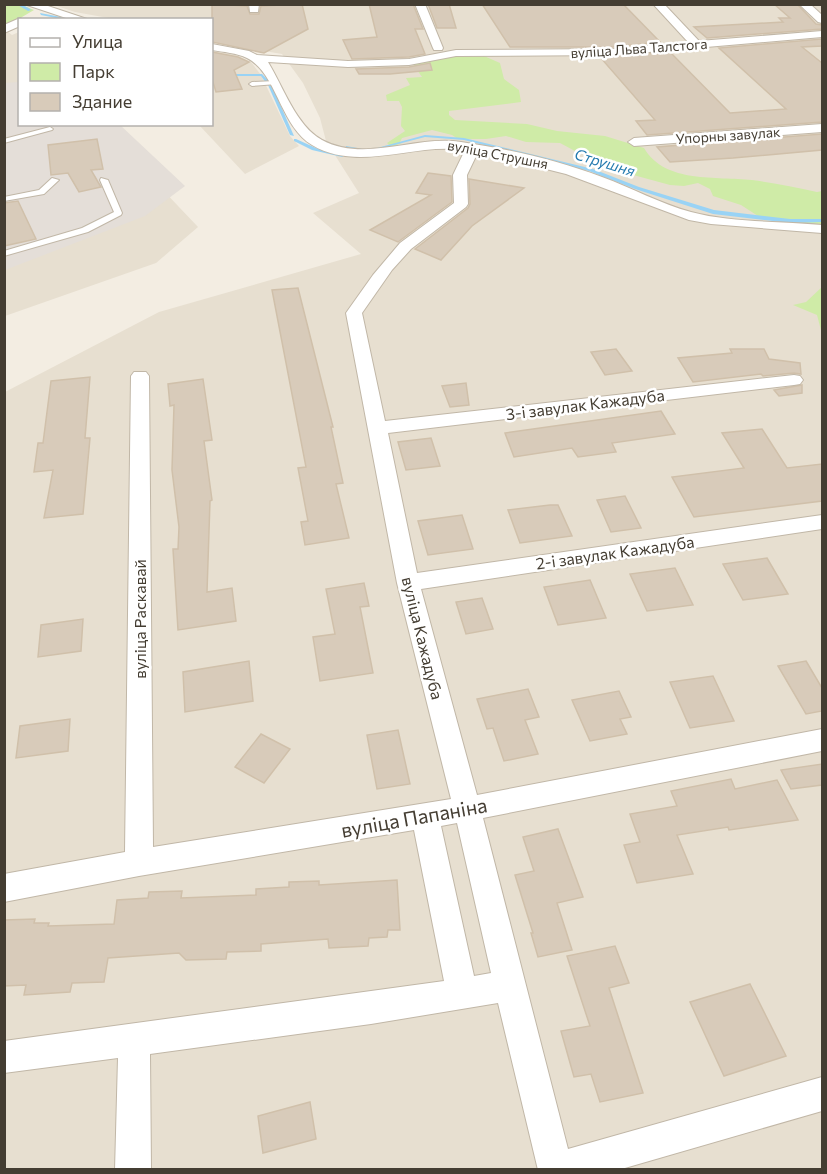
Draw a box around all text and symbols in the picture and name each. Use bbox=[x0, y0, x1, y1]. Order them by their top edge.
legend bbox=[18, 18, 213, 126]
text: Улица bbox=[72, 30, 123, 52]
street label: вуліца Льва Талстога bbox=[570, 35, 708, 61]
text: Парк bbox=[72, 60, 115, 82]
text: Здание bbox=[72, 90, 132, 112]
street label: Упорны завулак bbox=[675, 123, 781, 147]
street label: вуліца Струшня bbox=[446, 136, 550, 172]
water label: Струшня bbox=[573, 144, 637, 180]
street label: 3-і завулак Кажадуба bbox=[504, 385, 666, 423]
street label: 2-і завулак Кажадуба bbox=[535, 531, 695, 573]
street label: вуліца Раскавай bbox=[130, 559, 149, 679]
street label: вуліца Кажадуба bbox=[399, 575, 447, 701]
street label: вуліца Папаніна bbox=[339, 792, 489, 842]

